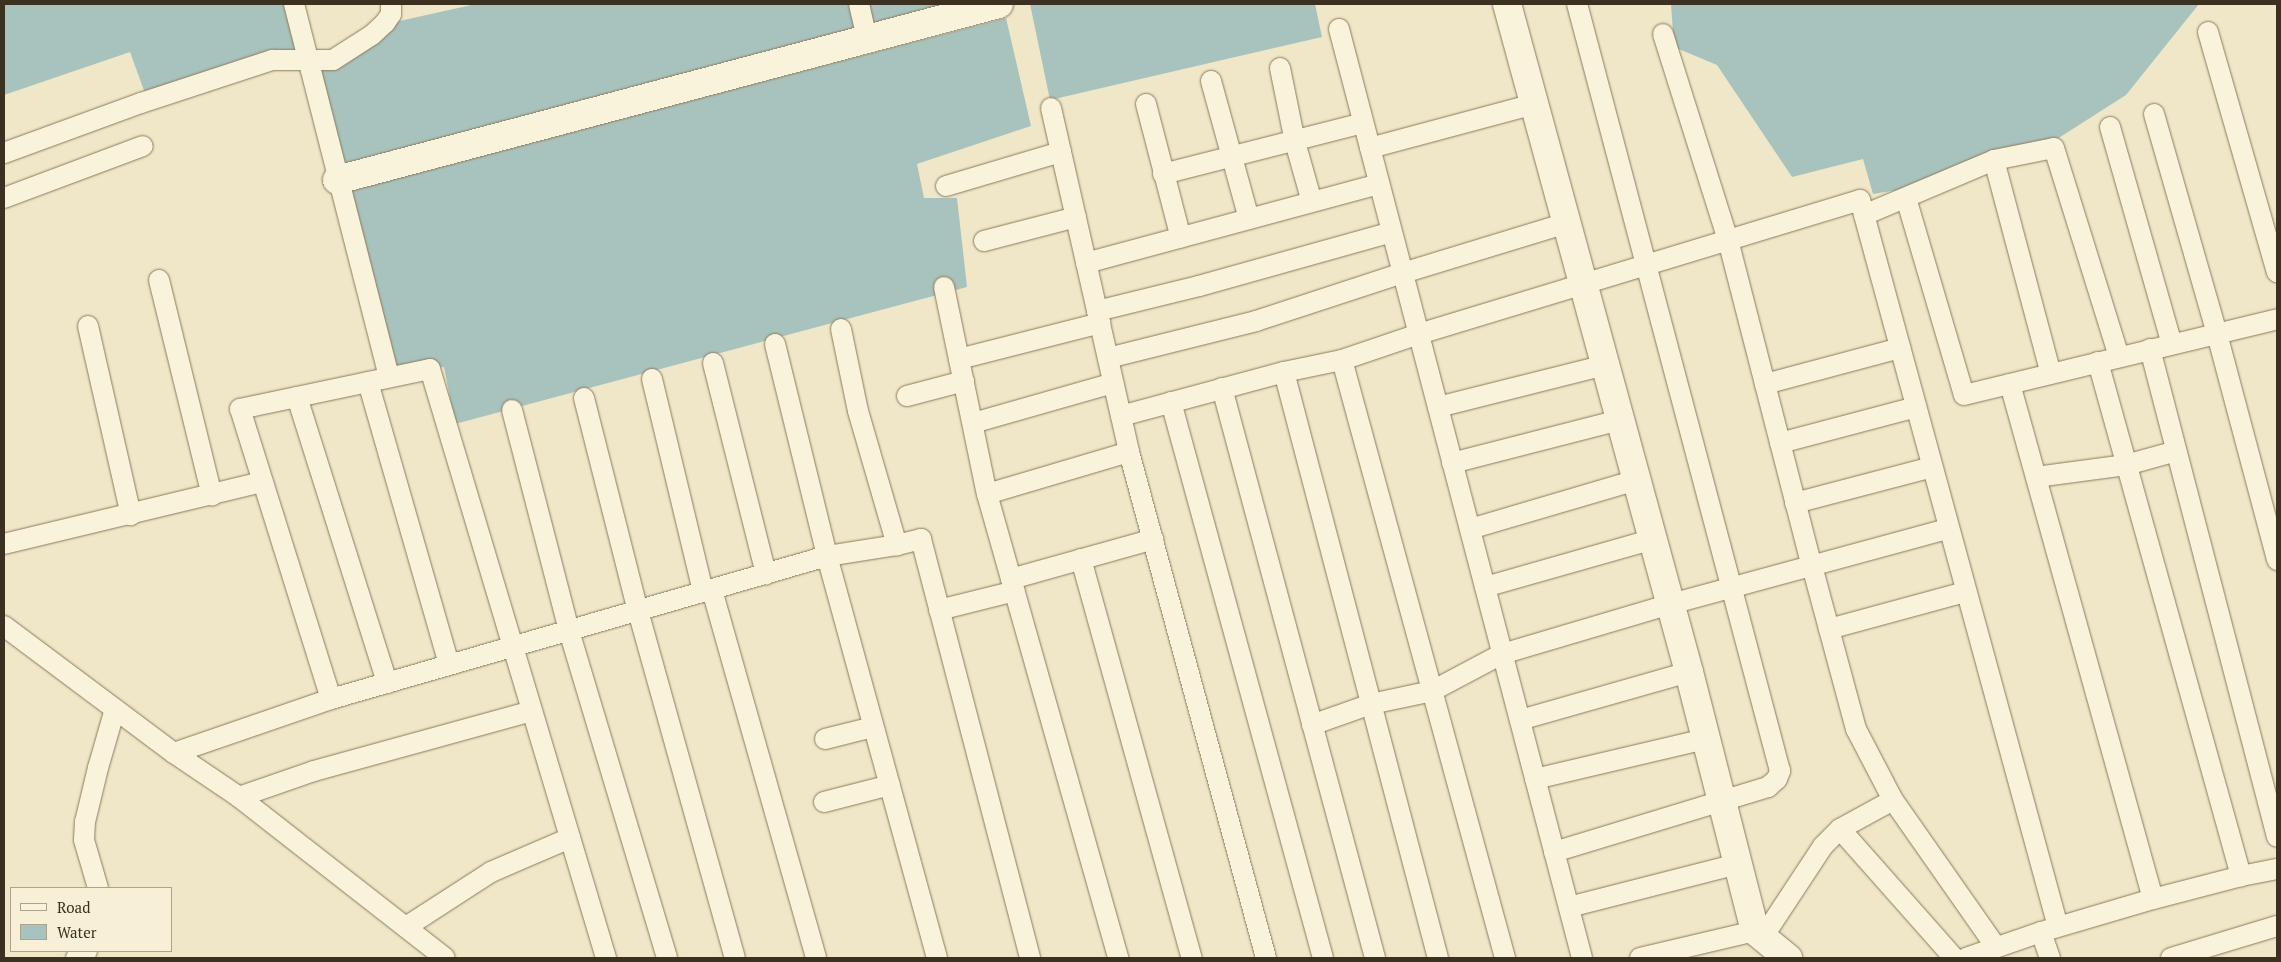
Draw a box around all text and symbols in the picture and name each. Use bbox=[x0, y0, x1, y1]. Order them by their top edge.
legend bbox=[10, 887, 172, 952]
text: Road bbox=[57, 897, 90, 917]
text: Water bbox=[57, 922, 96, 942]

